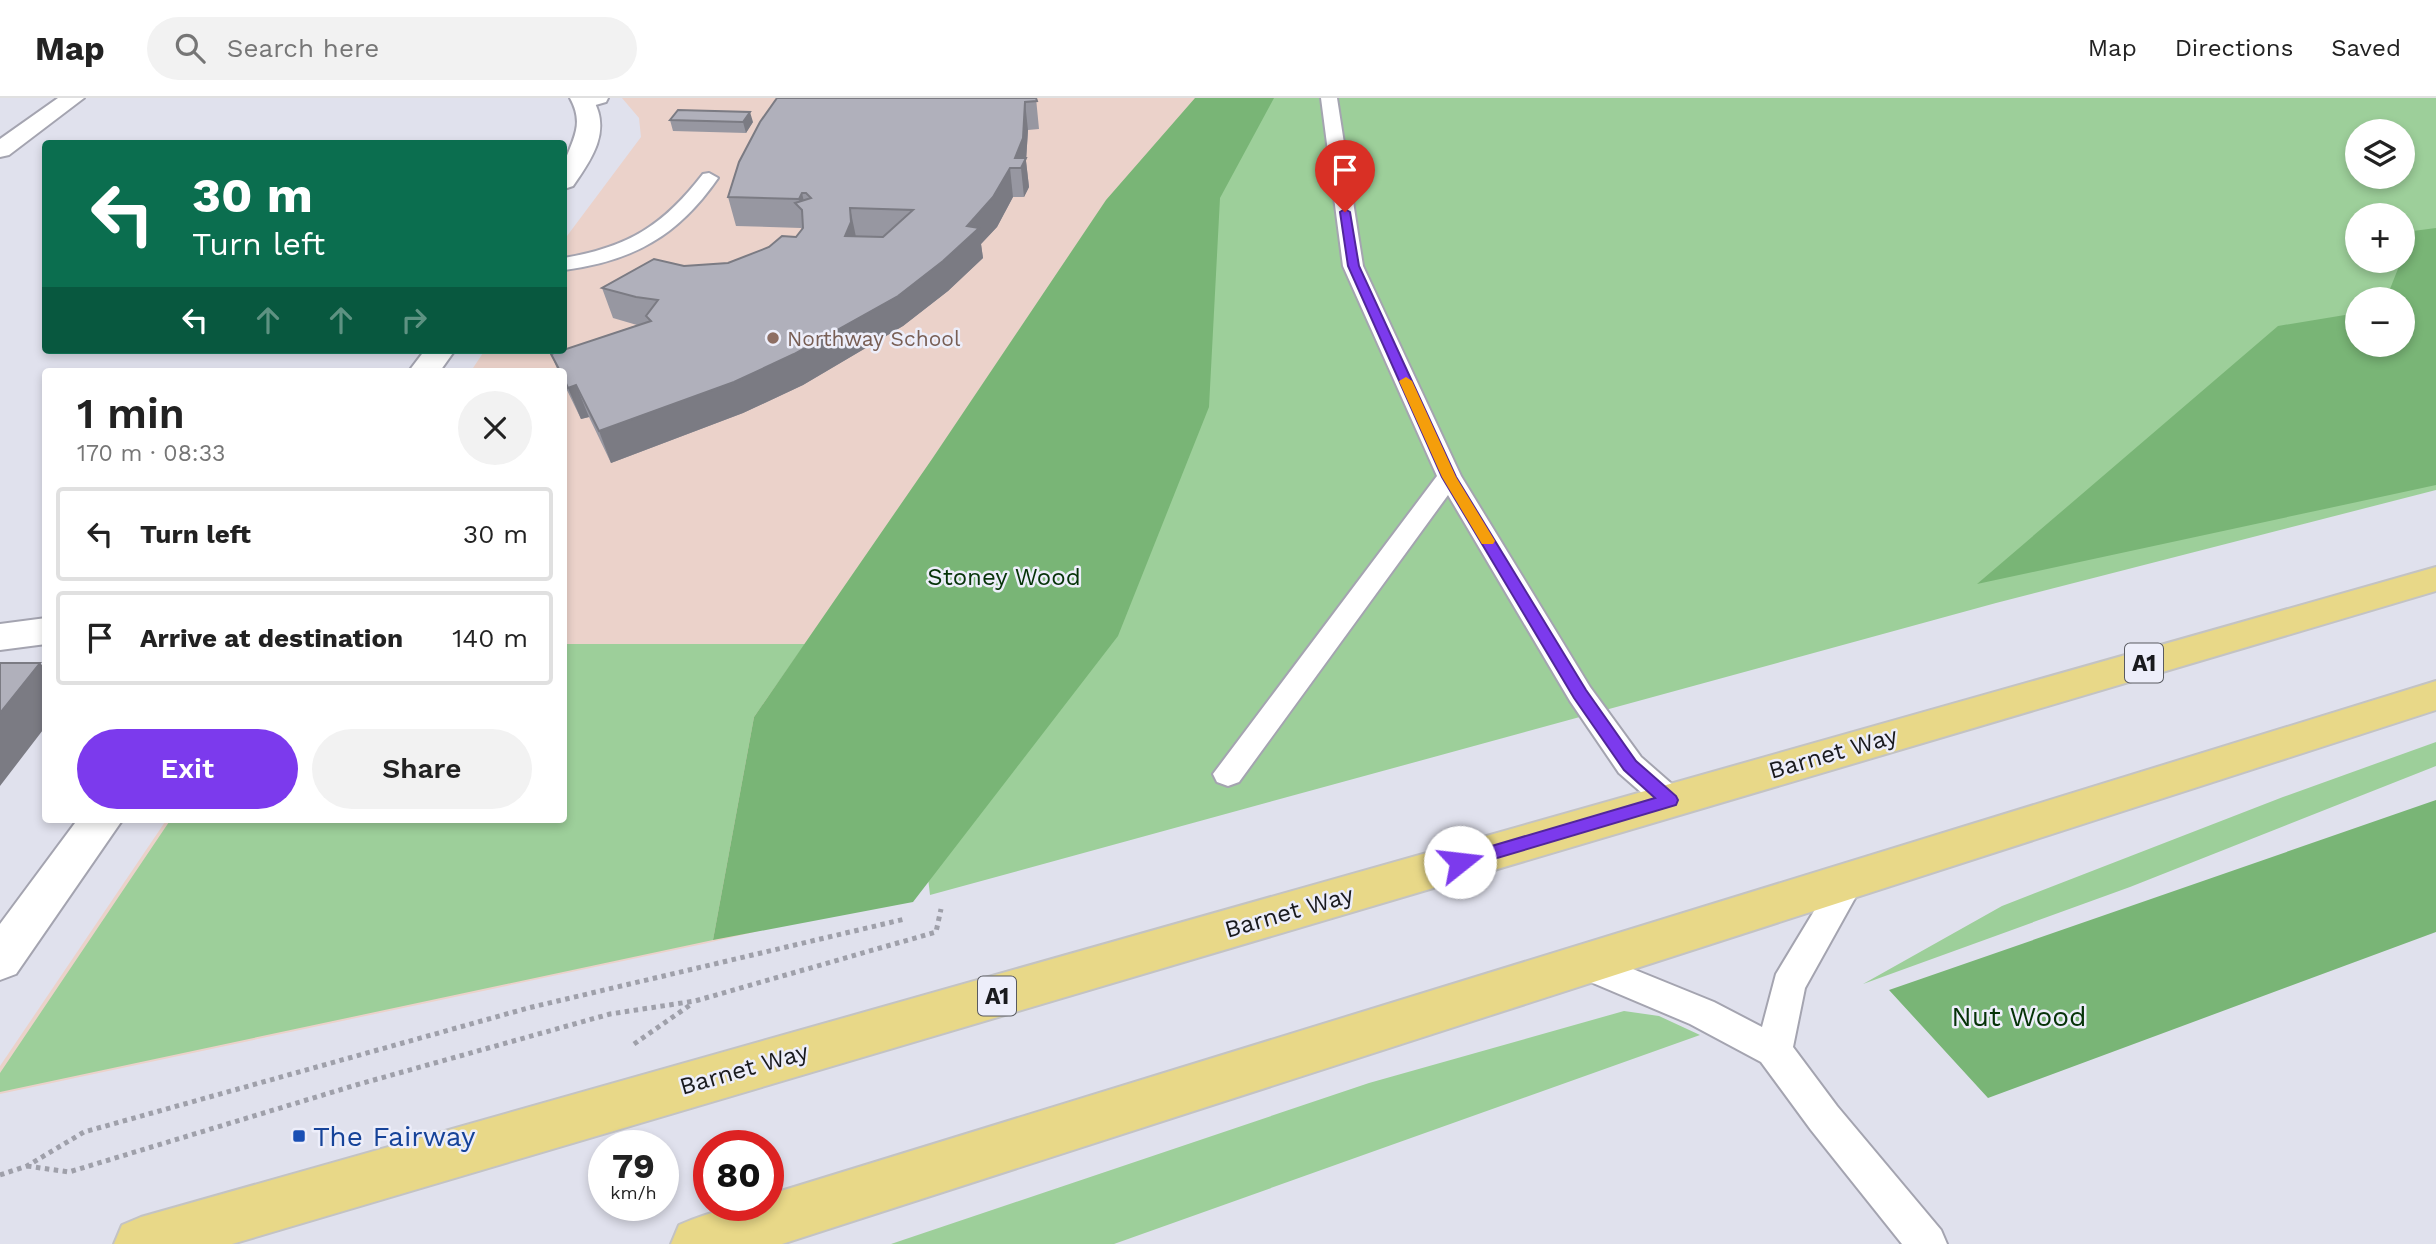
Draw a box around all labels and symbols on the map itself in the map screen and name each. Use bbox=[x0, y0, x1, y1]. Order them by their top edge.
pin bbox=[1315, 140, 1375, 212]
place label: Northway School bbox=[787, 326, 961, 351]
marker: Northway School bbox=[765, 330, 781, 346]
park label: Stoney Wood bbox=[927, 563, 1081, 591]
road number: A1 bbox=[2125, 643, 2163, 682]
street label: Barnet Way bbox=[1765, 721, 1901, 785]
position arrow bbox=[1423, 825, 1497, 899]
street label: Barnet Way bbox=[1221, 880, 1357, 944]
road number: A1 bbox=[978, 976, 1016, 1015]
park label: Nut Wood bbox=[1951, 1000, 2087, 1033]
street label: Barnet Way bbox=[676, 1037, 812, 1101]
place label: The Fairway bbox=[313, 1120, 476, 1153]
marker: The Fairway bbox=[291, 1128, 307, 1144]
speed limit sign: 80 bbox=[693, 1130, 784, 1221]

